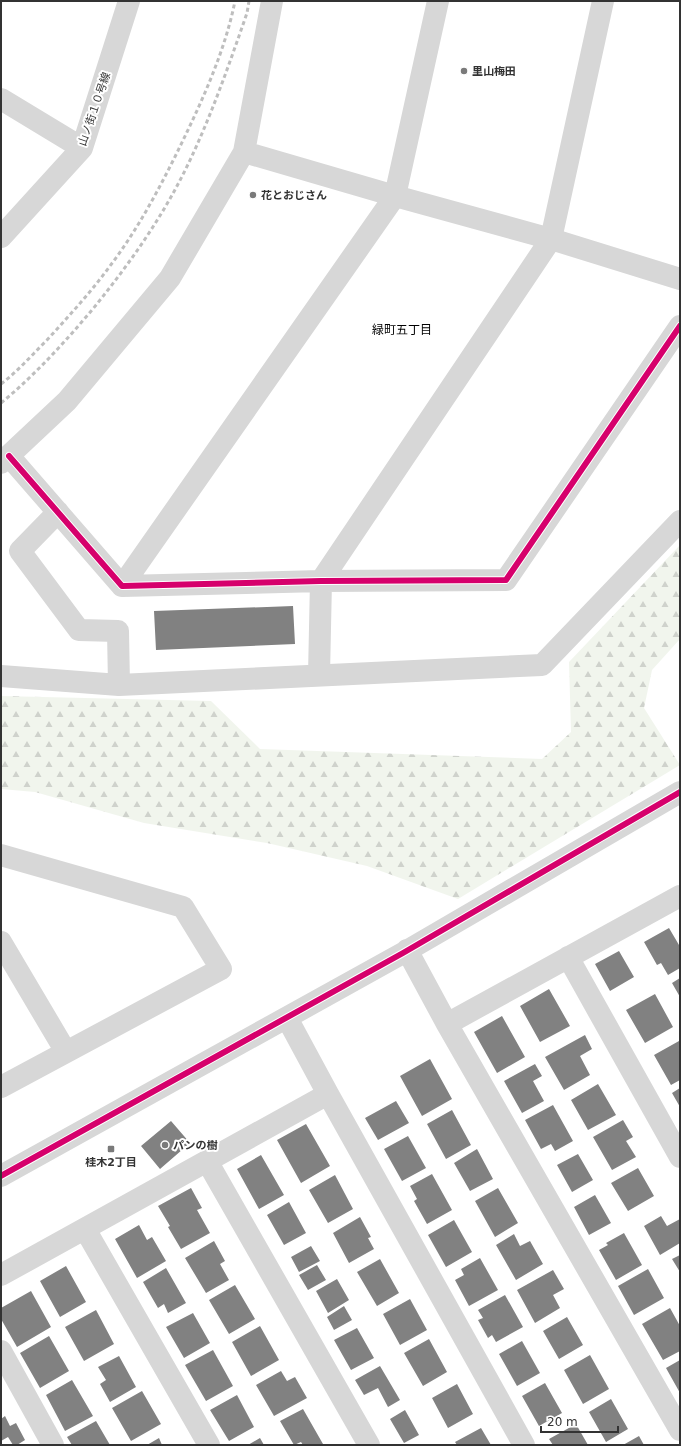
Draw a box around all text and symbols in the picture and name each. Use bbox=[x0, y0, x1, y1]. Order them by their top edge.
place label: 里山梅田 bbox=[472, 65, 516, 78]
marker: 里山梅田 bbox=[459, 66, 469, 76]
street label: 山ノ街１０号線 bbox=[76, 71, 113, 148]
place label: 花とおじさん bbox=[261, 189, 327, 202]
marker: 花とおじさん bbox=[248, 190, 258, 200]
district label: 緑町五丁目 bbox=[372, 323, 432, 337]
place label: パンの樹 bbox=[173, 1139, 218, 1152]
marker: パンの樹 bbox=[160, 1140, 170, 1150]
marker: 桂木2丁目 bbox=[106, 1144, 116, 1154]
place label: 桂木2丁目 bbox=[85, 1156, 137, 1169]
scale bar bbox=[541, 1408, 618, 1434]
text: 20 m bbox=[547, 1415, 578, 1429]

